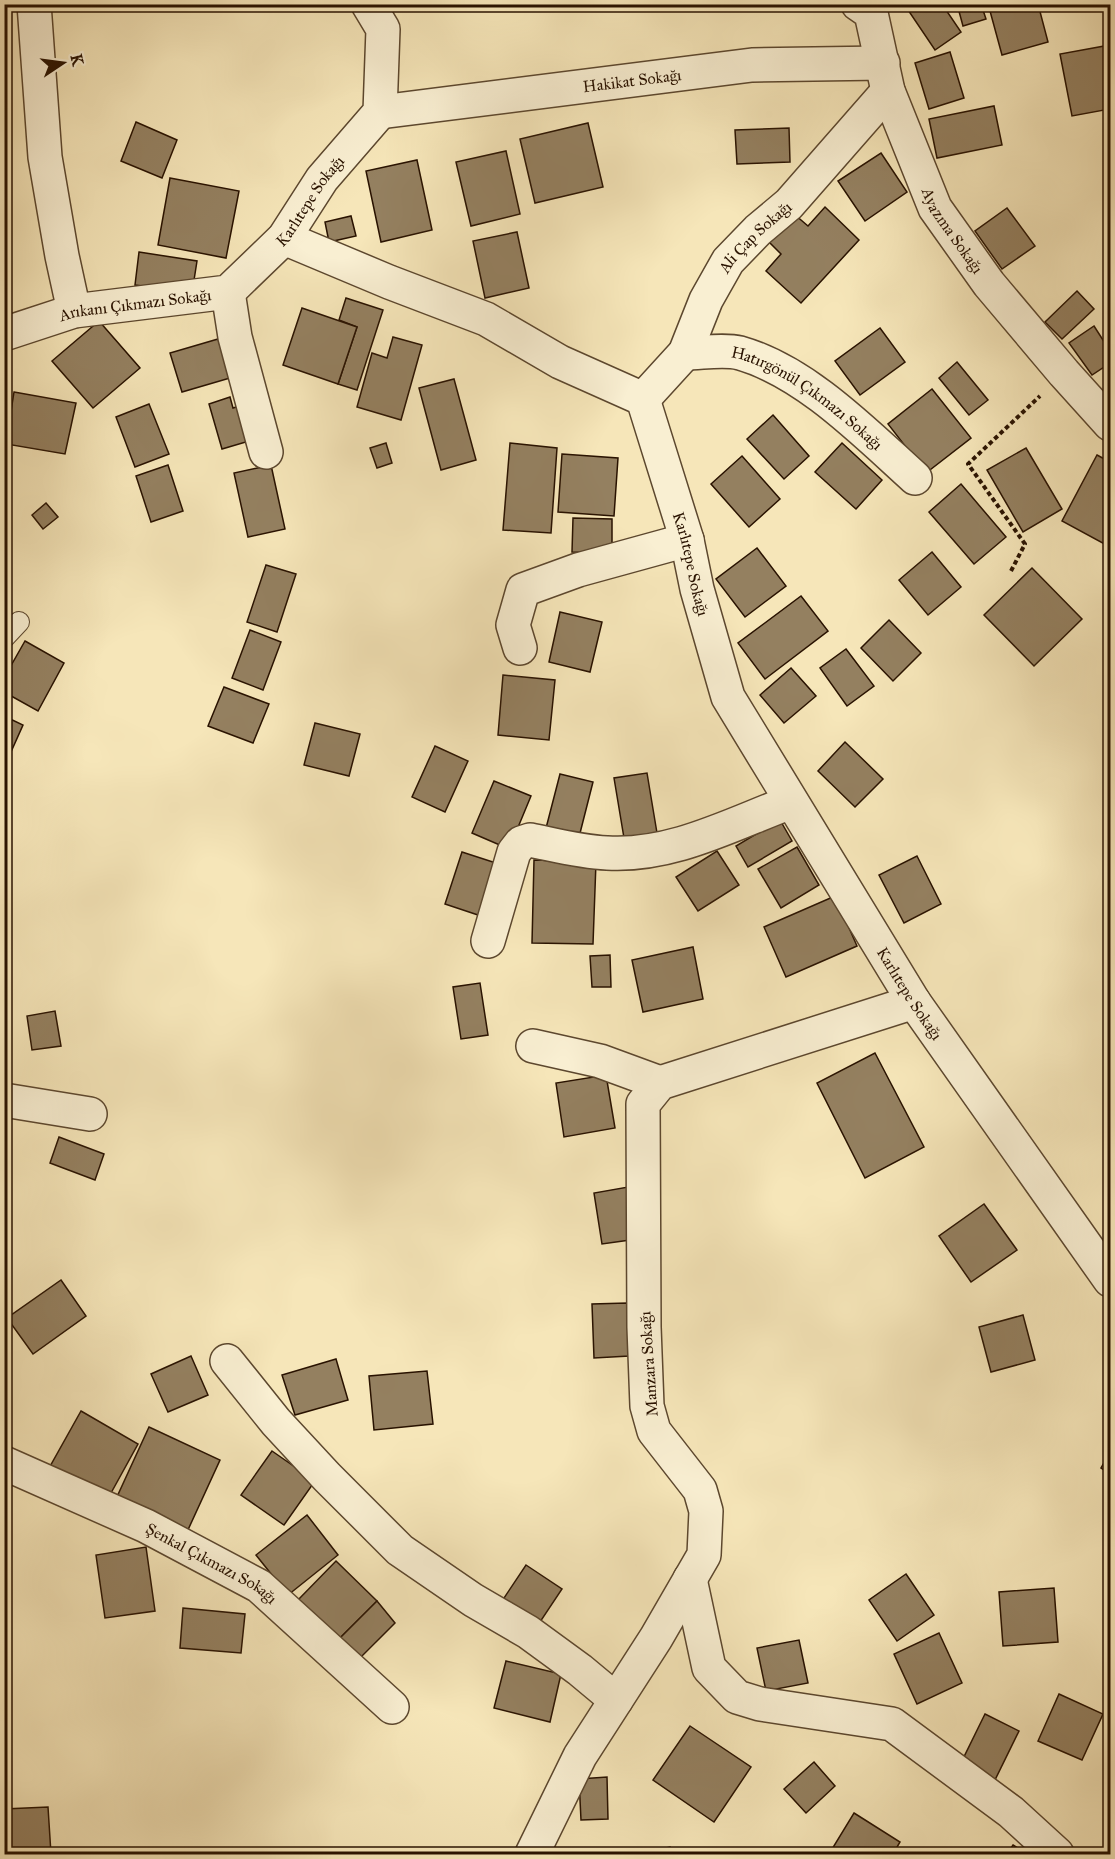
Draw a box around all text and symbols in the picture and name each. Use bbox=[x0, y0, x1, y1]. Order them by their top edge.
north arrow bbox=[33, 33, 93, 93]
text: K bbox=[67, 52, 88, 68]
street label: Hakikat Sokağı bbox=[582, 65, 683, 96]
street label: Karlıtepe Sokağı bbox=[272, 151, 349, 251]
street label: Ayazma Sokağı bbox=[917, 184, 988, 278]
street label: Ali Çap Sokağı bbox=[714, 197, 796, 277]
street label: Arıkanı Çıkmazı Sokağı bbox=[56, 285, 213, 326]
street label: Hatırgönül Çıkmazı Sokağı bbox=[730, 342, 887, 454]
street label: Karlıtepe Sokağı bbox=[669, 509, 713, 619]
street label: Karlıtepe Sokağı bbox=[873, 944, 947, 1044]
street label: Manzara Sokağı bbox=[635, 1310, 663, 1417]
street label: Şenkal Çıkmazı Sokağı bbox=[143, 1519, 282, 1608]

